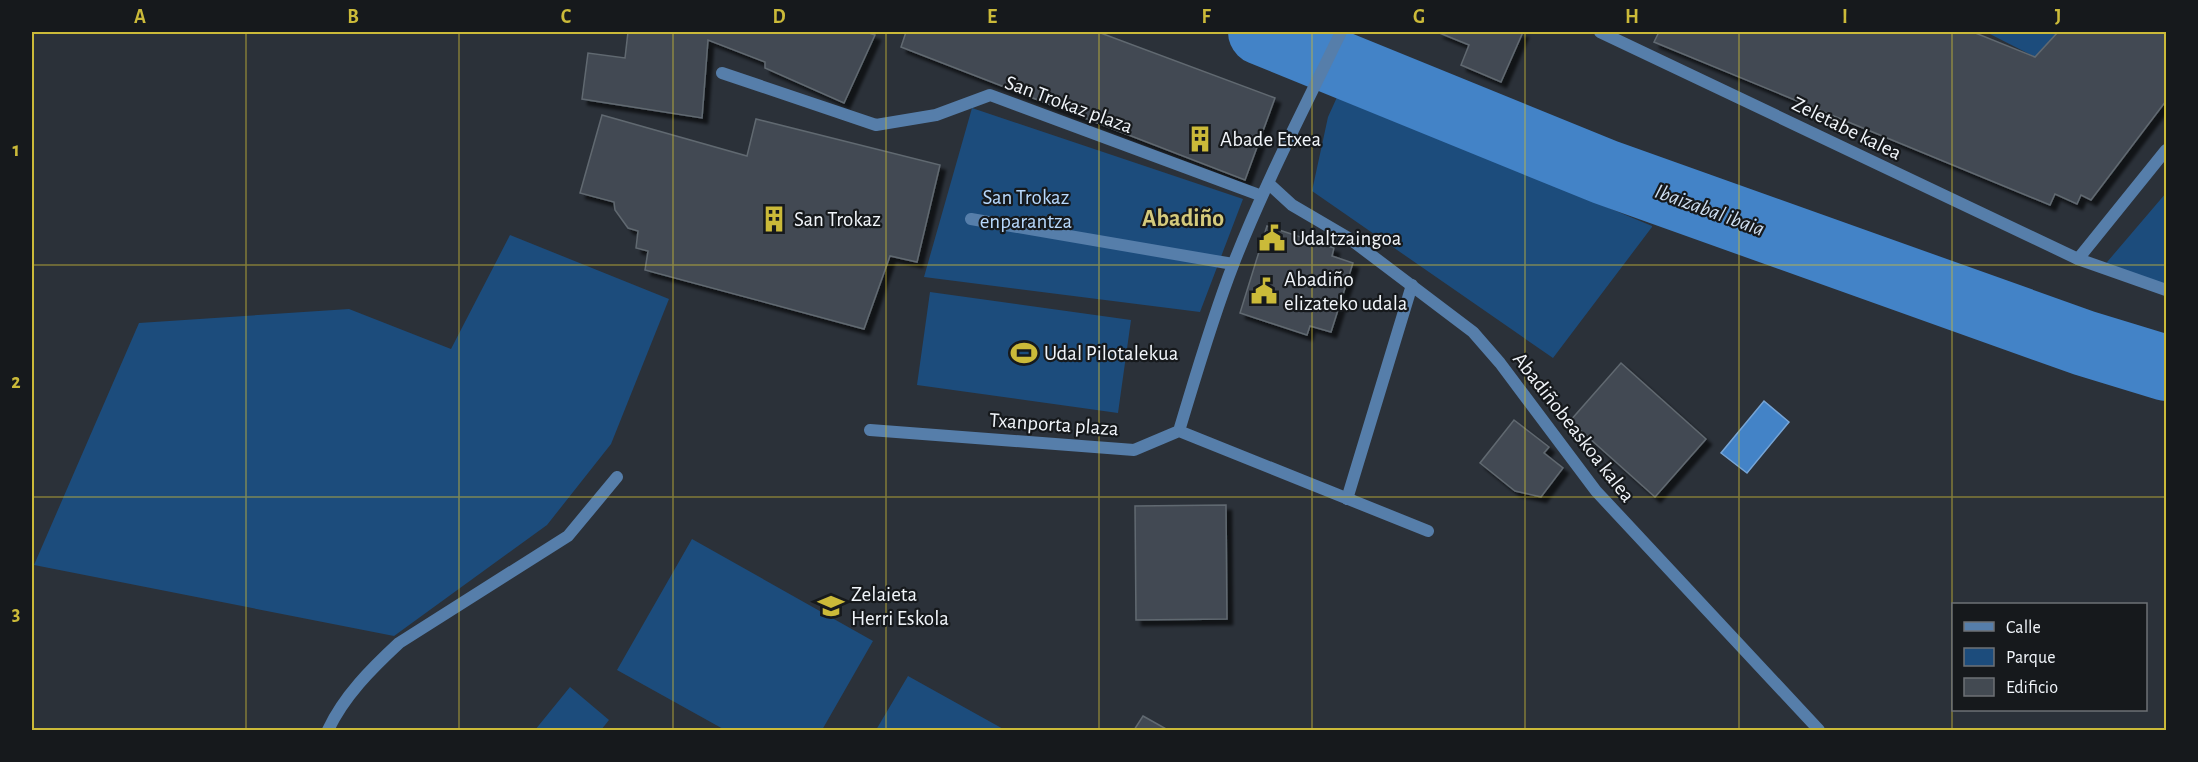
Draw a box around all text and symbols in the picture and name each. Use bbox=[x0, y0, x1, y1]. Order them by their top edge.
text: A bbox=[134, 7, 146, 27]
text: B bbox=[347, 7, 359, 27]
text: C bbox=[561, 7, 572, 27]
text: D bbox=[772, 7, 786, 27]
text: E bbox=[987, 7, 997, 27]
text: F bbox=[1201, 7, 1211, 27]
text: G bbox=[1413, 7, 1425, 27]
text: H bbox=[1625, 7, 1639, 27]
text: I bbox=[1842, 7, 1848, 27]
text: J bbox=[2055, 7, 2061, 27]
street label: San Trokaz plaza bbox=[1002, 72, 1136, 137]
street label: Zeletabe kalea bbox=[1789, 93, 1905, 164]
building icon: Abade Etxea bbox=[1185, 124, 1215, 154]
place label: Abade Etxea bbox=[1220, 129, 1322, 150]
text: 1 bbox=[12, 140, 20, 160]
water label: Ibaizabal ibaia bbox=[1652, 180, 1767, 240]
park label: San Trokaz enparantza bbox=[980, 187, 1073, 232]
building icon: San Trokaz bbox=[759, 204, 789, 234]
district label: Abadiño bbox=[1142, 207, 1224, 231]
place label: San Trokaz bbox=[794, 209, 881, 230]
public building icon: Udaltzaingoa bbox=[1257, 223, 1287, 253]
place label: Udaltzaingoa bbox=[1292, 228, 1402, 249]
place label: Abadiño elizateko udala bbox=[1284, 269, 1408, 314]
public building icon: Abadiño elizateko udala bbox=[1249, 276, 1279, 306]
sports icon: Udal Pilotalekua bbox=[1009, 338, 1039, 368]
place label: Udal Pilotalekua bbox=[1044, 343, 1179, 364]
street label: Abadiñobeaskoa kalea bbox=[1509, 348, 1639, 506]
text: 2 bbox=[11, 372, 21, 392]
street label: Txanporta plaza bbox=[989, 410, 1120, 440]
place label: Zelaieta Herri Eskola bbox=[851, 584, 949, 629]
school or university icon: Zelaieta Herri Eskola bbox=[816, 591, 846, 621]
legend bbox=[1952, 603, 2147, 711]
text: 3 bbox=[12, 604, 20, 624]
text: Calle bbox=[2006, 619, 2041, 637]
text: Parque bbox=[2006, 649, 2055, 667]
text: Edificio bbox=[2006, 679, 2058, 697]

